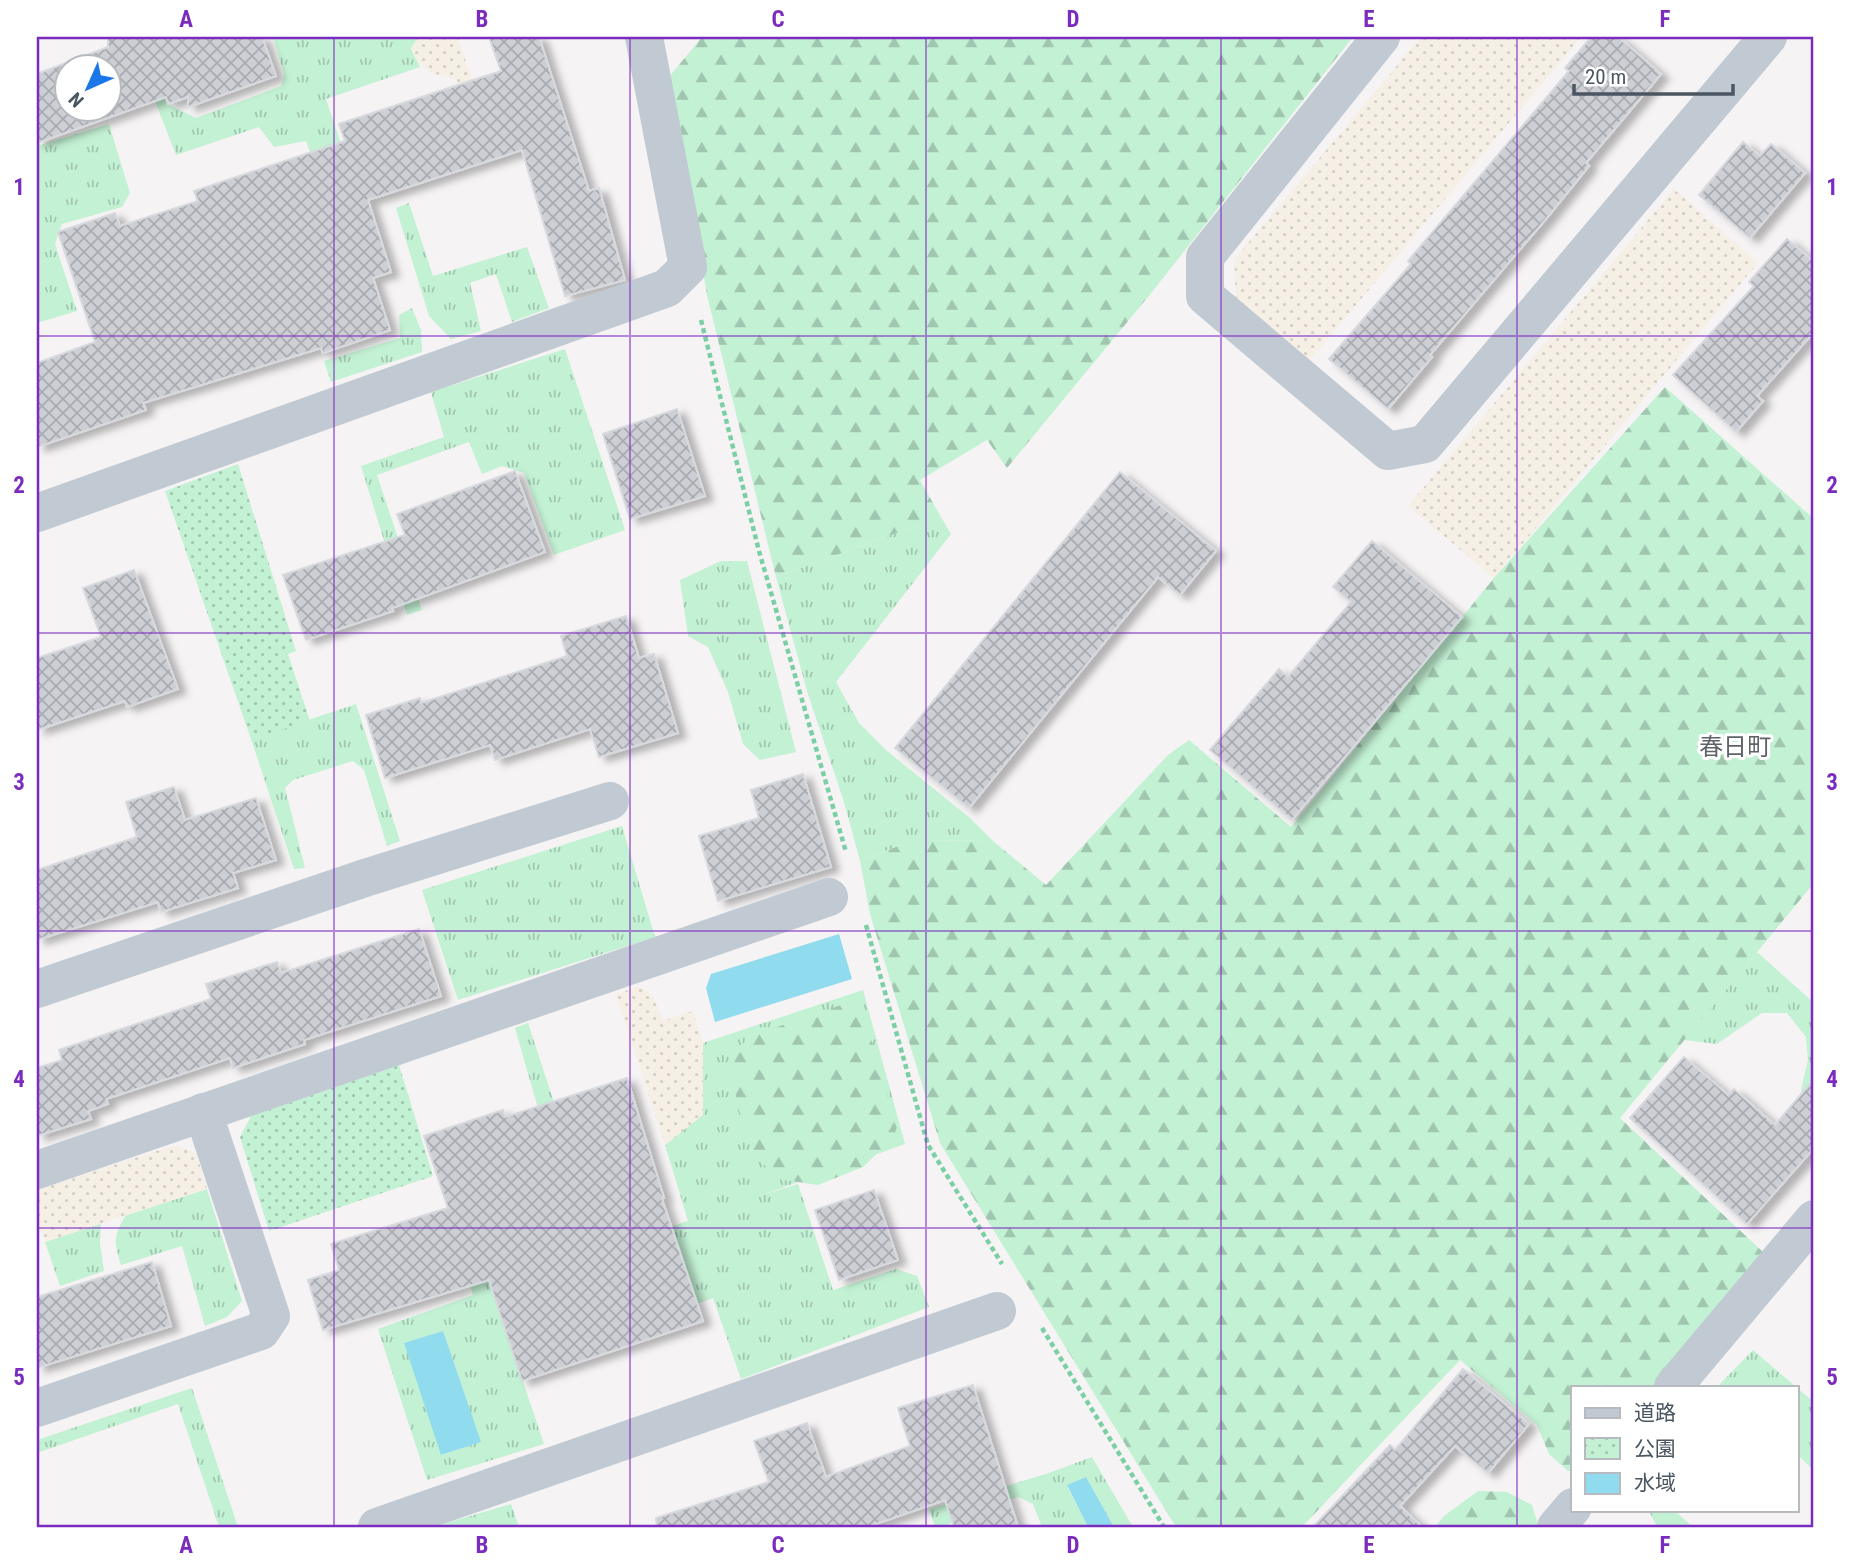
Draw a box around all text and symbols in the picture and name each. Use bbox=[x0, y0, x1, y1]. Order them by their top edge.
text: A bbox=[179, 6, 193, 33]
text: B bbox=[476, 6, 488, 33]
text: C bbox=[771, 6, 785, 33]
text: D bbox=[1067, 6, 1080, 33]
text: E bbox=[1363, 6, 1375, 33]
text: F bbox=[1660, 6, 1671, 33]
north arrow bbox=[52, 52, 122, 122]
scale bar bbox=[1574, 52, 1734, 96]
text: 20 m bbox=[1585, 65, 1626, 89]
text: N bbox=[64, 87, 89, 112]
text: 1 bbox=[13, 174, 25, 201]
text: 1 bbox=[1826, 174, 1838, 201]
text: 2 bbox=[13, 472, 25, 499]
text: 2 bbox=[1826, 472, 1838, 499]
district label: 春日町 bbox=[1699, 733, 1771, 761]
text: 3 bbox=[13, 769, 25, 796]
text: 3 bbox=[1826, 769, 1838, 796]
text: 4 bbox=[13, 1066, 25, 1093]
text: 4 bbox=[1826, 1066, 1838, 1093]
text: 5 bbox=[13, 1364, 25, 1391]
text: 5 bbox=[1826, 1364, 1838, 1391]
legend bbox=[1571, 1386, 1798, 1512]
text: 道路 bbox=[1634, 1401, 1676, 1425]
text: 公園 bbox=[1634, 1437, 1676, 1461]
text: 水域 bbox=[1634, 1471, 1676, 1495]
text: A bbox=[179, 1532, 193, 1559]
text: B bbox=[476, 1532, 488, 1559]
text: C bbox=[771, 1532, 785, 1559]
text: D bbox=[1067, 1532, 1080, 1559]
text: E bbox=[1363, 1532, 1375, 1559]
text: F bbox=[1660, 1532, 1671, 1559]

